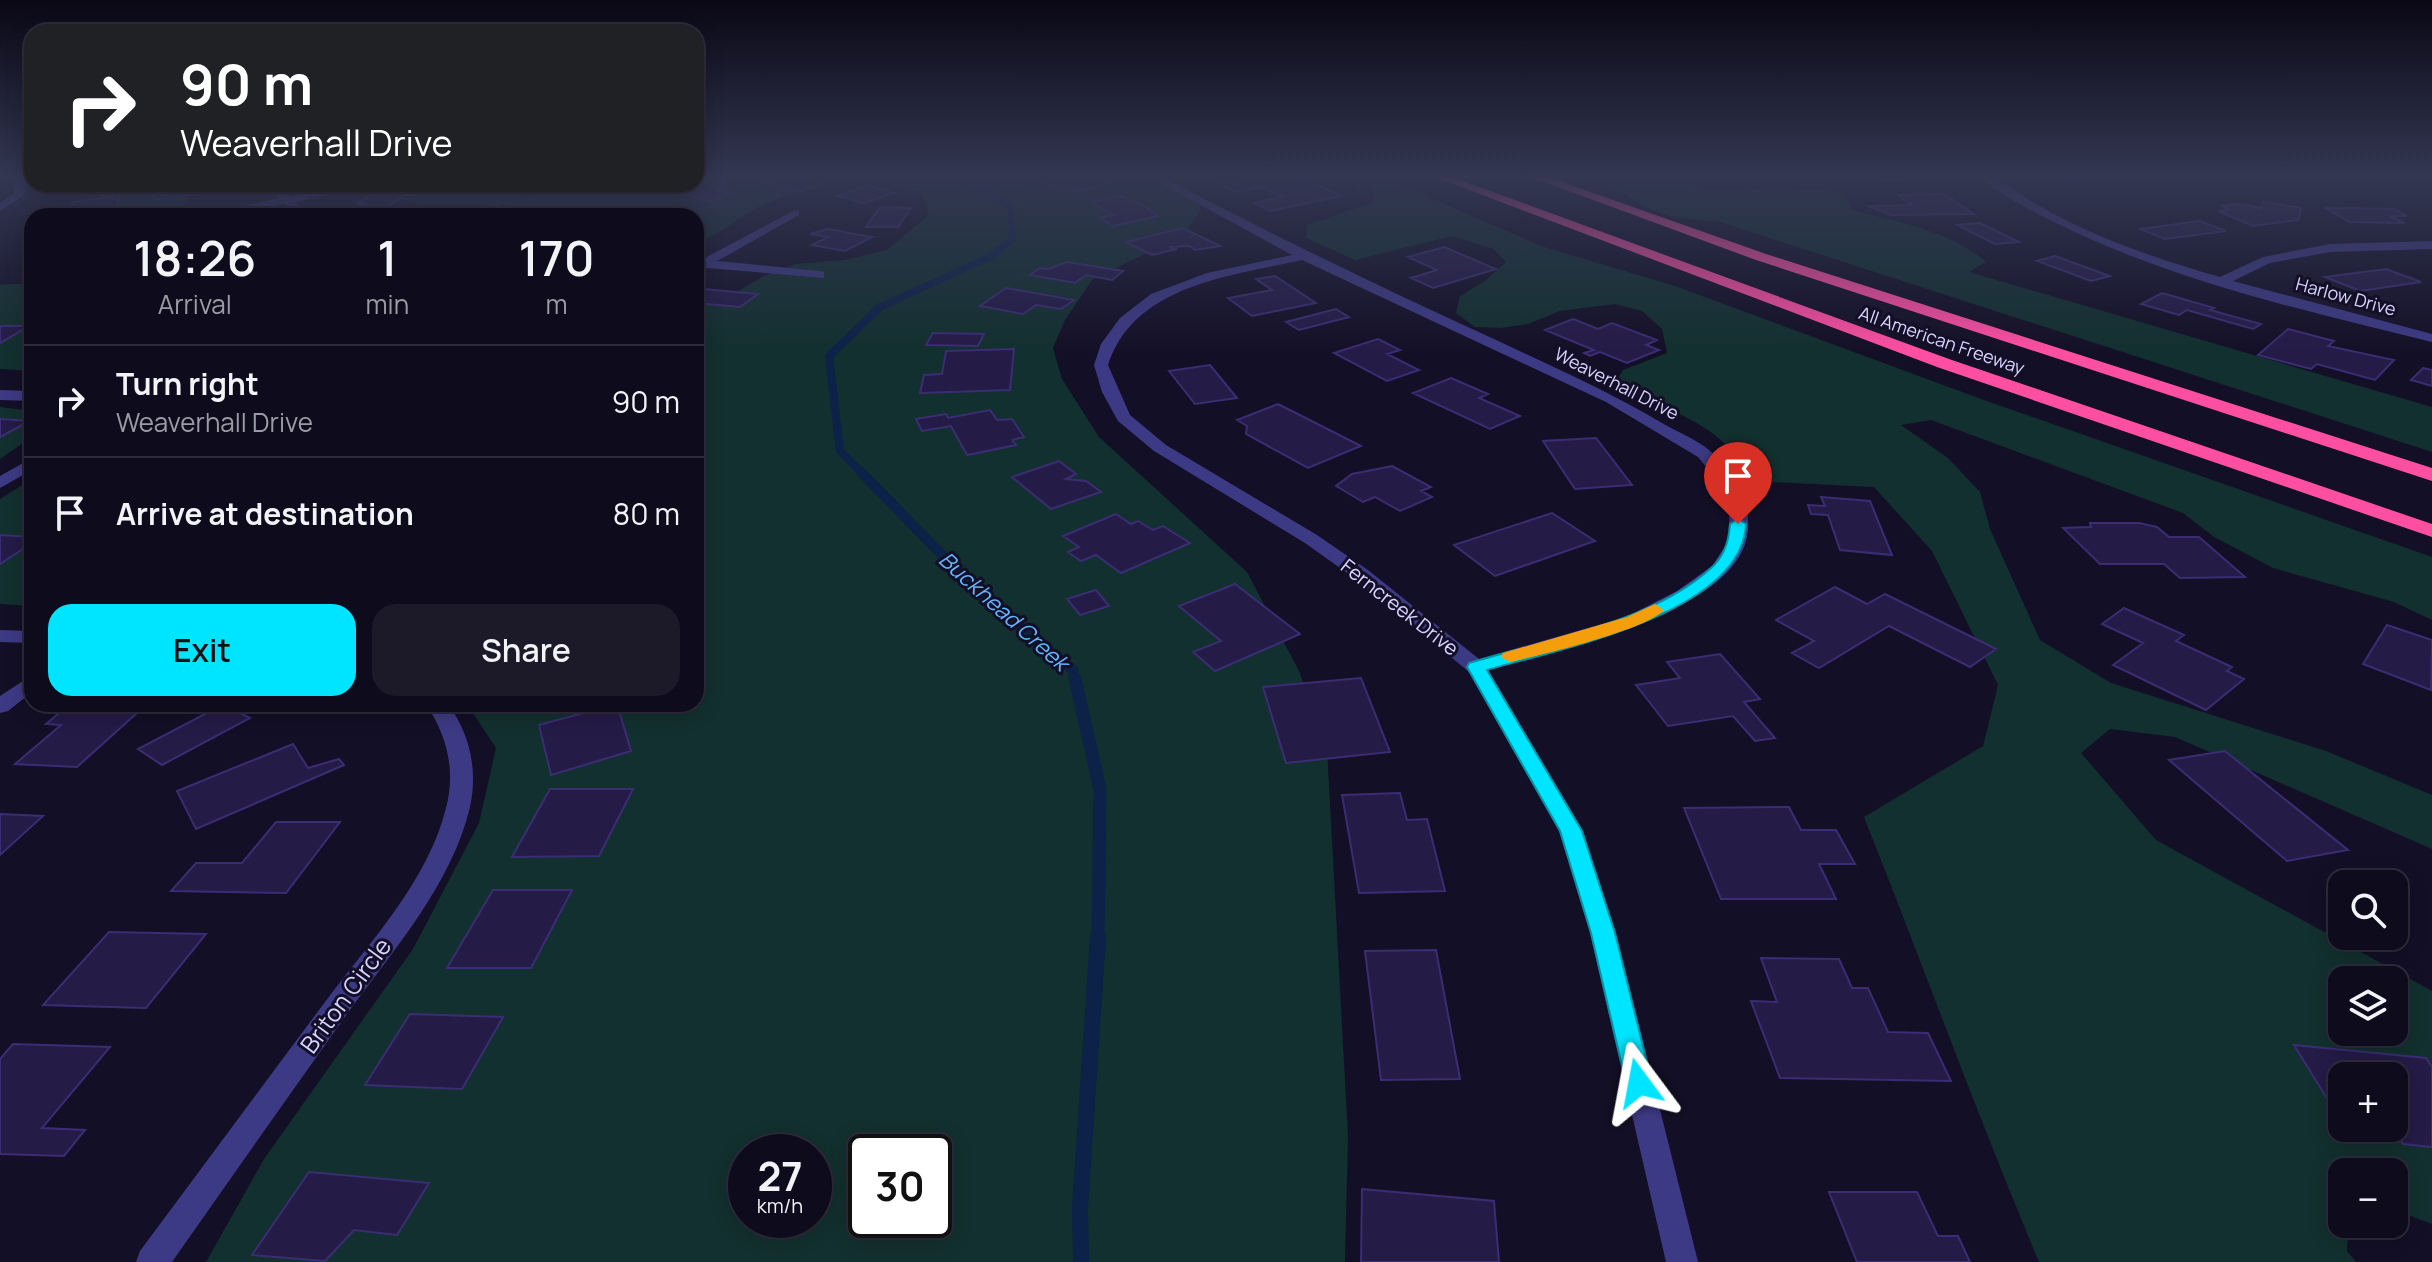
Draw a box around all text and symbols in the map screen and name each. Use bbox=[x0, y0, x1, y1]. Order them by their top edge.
text: 90 m bbox=[180, 45, 313, 122]
icon: right bbox=[48, 56, 152, 160]
text: Weaverhall Drive bbox=[180, 118, 453, 167]
text: 18:26 bbox=[133, 225, 256, 290]
text: 1 bbox=[377, 225, 397, 290]
text: 170 bbox=[518, 225, 595, 290]
street label: Harlow Drive bbox=[2293, 271, 2399, 321]
text: Arrival bbox=[158, 286, 232, 322]
text: min bbox=[366, 286, 409, 322]
text: m bbox=[546, 286, 568, 322]
street label: All American Freeway bbox=[1856, 300, 2029, 380]
street label: Weaverhall Drive bbox=[1551, 341, 1683, 425]
text: Turn right bbox=[116, 363, 259, 404]
icon: right bbox=[48, 379, 92, 423]
text: 90 m bbox=[612, 381, 680, 422]
text: Weaverhall Drive bbox=[116, 404, 313, 440]
pin bbox=[1704, 442, 1772, 524]
icon: arrive bbox=[1716, 454, 1760, 498]
icon: arrive bbox=[48, 491, 92, 535]
text: Arrive at destination bbox=[116, 493, 414, 534]
text: 80 m bbox=[613, 493, 680, 534]
water label: Buckhead Creek bbox=[933, 545, 1078, 679]
street label: Ferncreek Drive bbox=[1335, 552, 1465, 662]
button: Exit bbox=[48, 604, 356, 696]
button: Share bbox=[372, 604, 680, 696]
map controls bbox=[2328, 870, 2408, 1238]
button: search bbox=[2328, 870, 2408, 950]
street label: Briton Circle bbox=[292, 931, 398, 1059]
button: layers bbox=[2328, 966, 2408, 1046]
position arrow bbox=[1597, 1041, 1681, 1125]
button: + bbox=[2328, 1062, 2408, 1142]
speed limit sign: 30 bbox=[848, 1134, 952, 1238]
text: 27 bbox=[757, 1148, 803, 1203]
button: − bbox=[2328, 1158, 2408, 1238]
text: km/h bbox=[757, 1192, 803, 1219]

